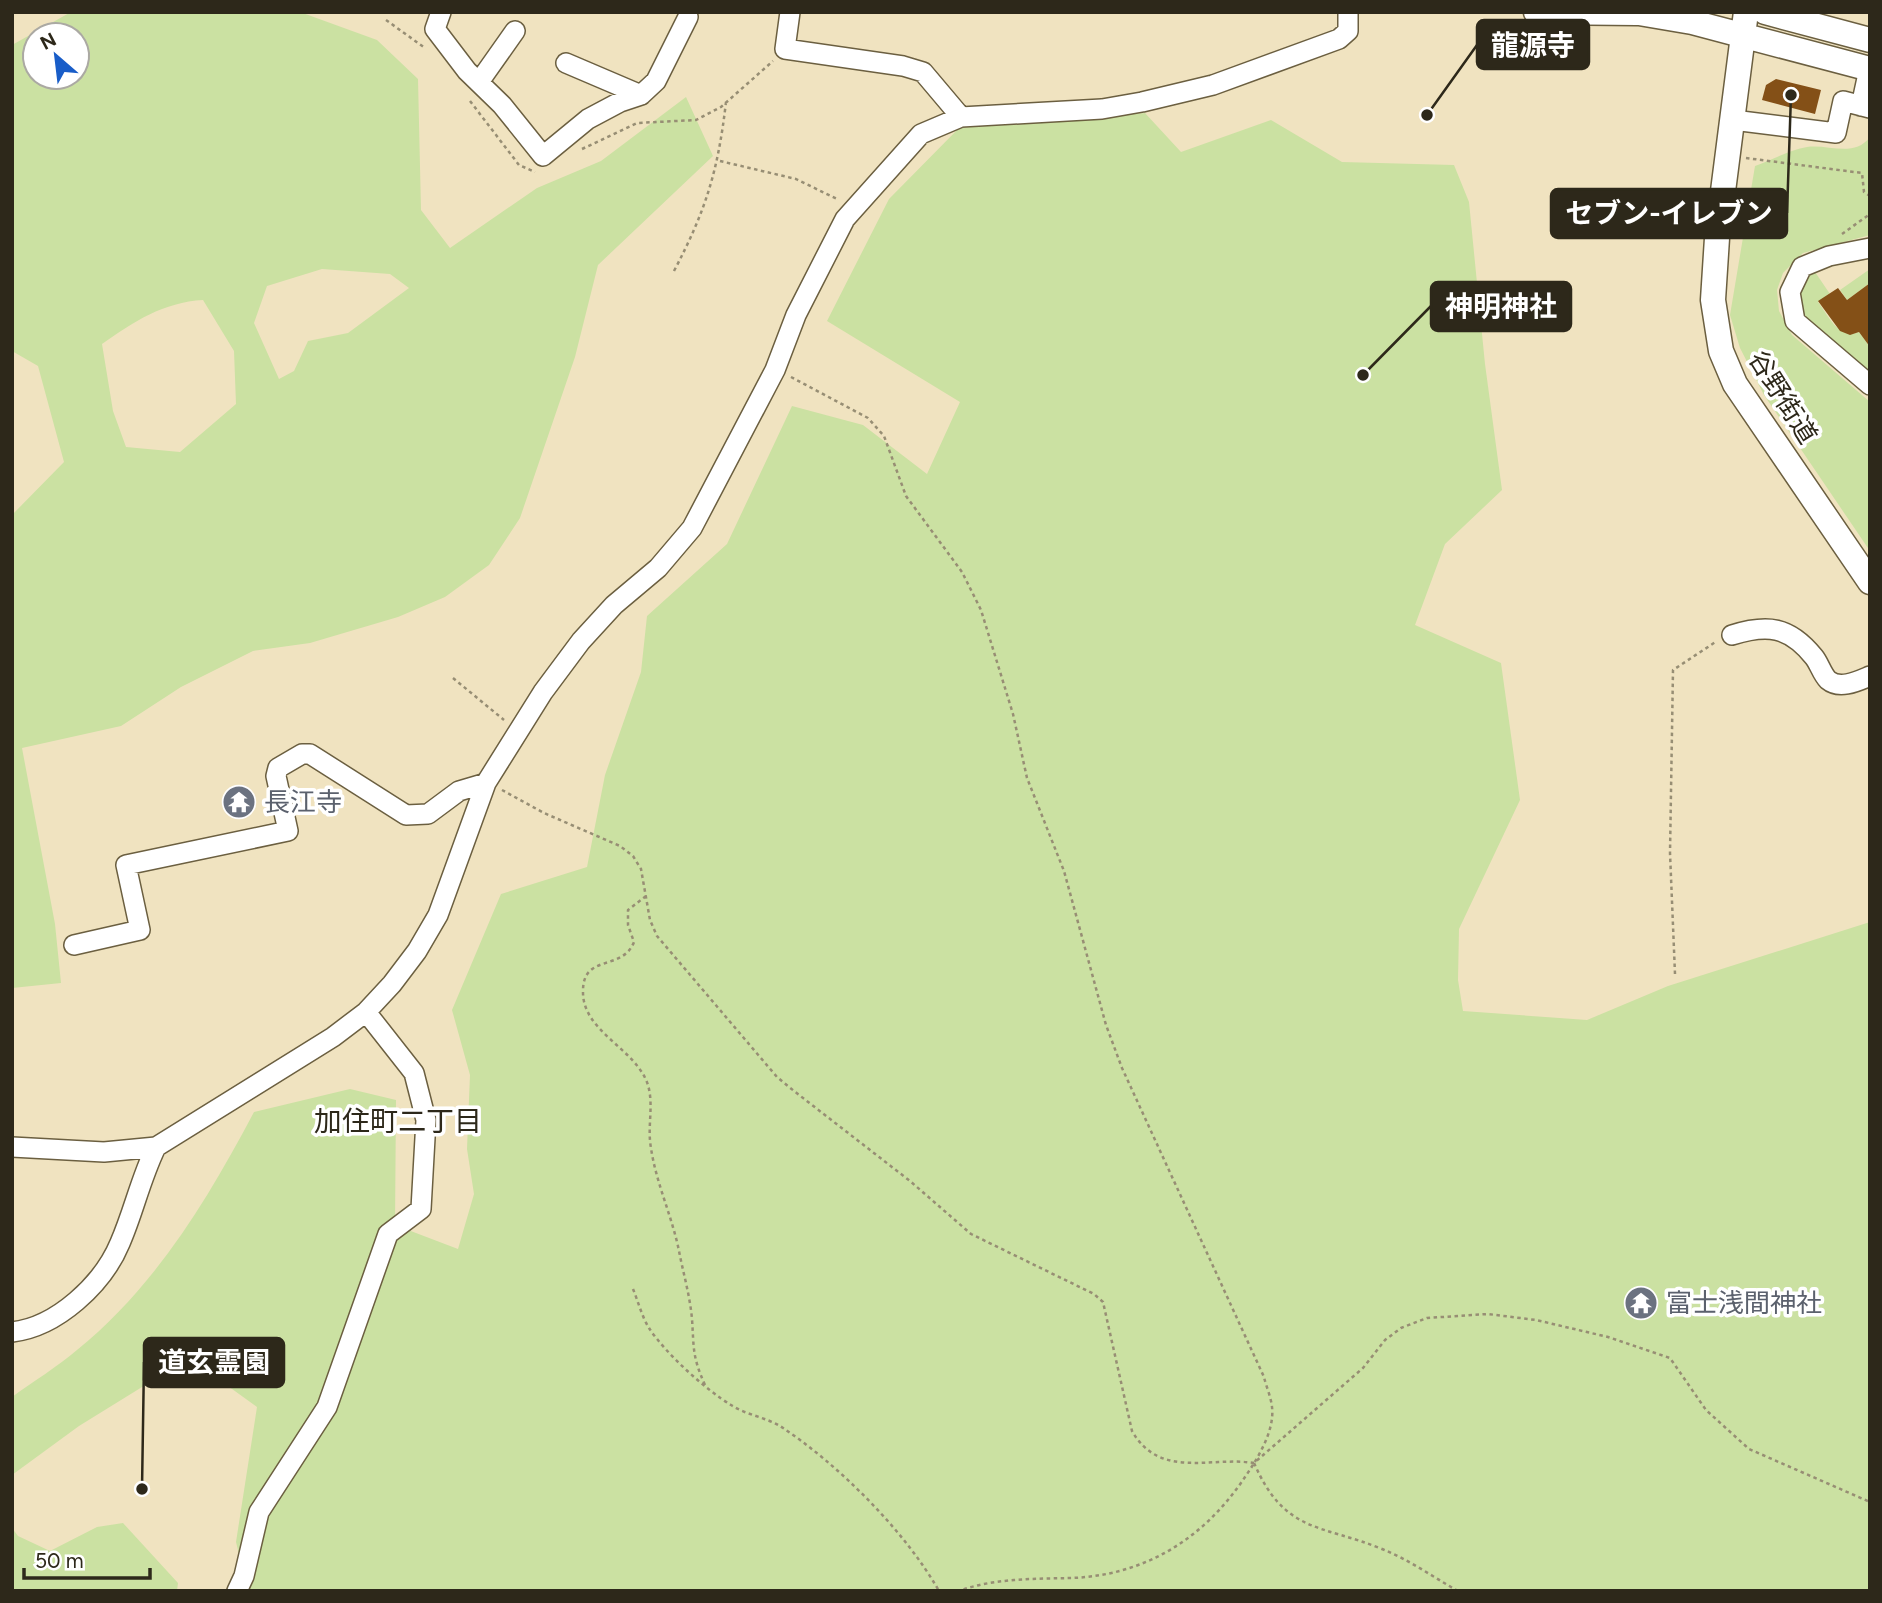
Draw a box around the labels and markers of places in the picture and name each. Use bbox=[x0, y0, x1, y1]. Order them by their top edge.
callout: 龍源寺 bbox=[1477, 20, 1589, 69]
callout: セブン-イレブン bbox=[1551, 189, 1787, 238]
callout: 神明神社 bbox=[1431, 282, 1571, 331]
temple icon: 長江寺 bbox=[220, 783, 258, 821]
place label: 長江寺 bbox=[264, 786, 342, 818]
temple icon: 富士浅間神社 bbox=[1622, 1284, 1660, 1322]
place label: 富士浅間神社 bbox=[1666, 1287, 1822, 1319]
callout: 道玄霊園 bbox=[144, 1338, 284, 1387]

